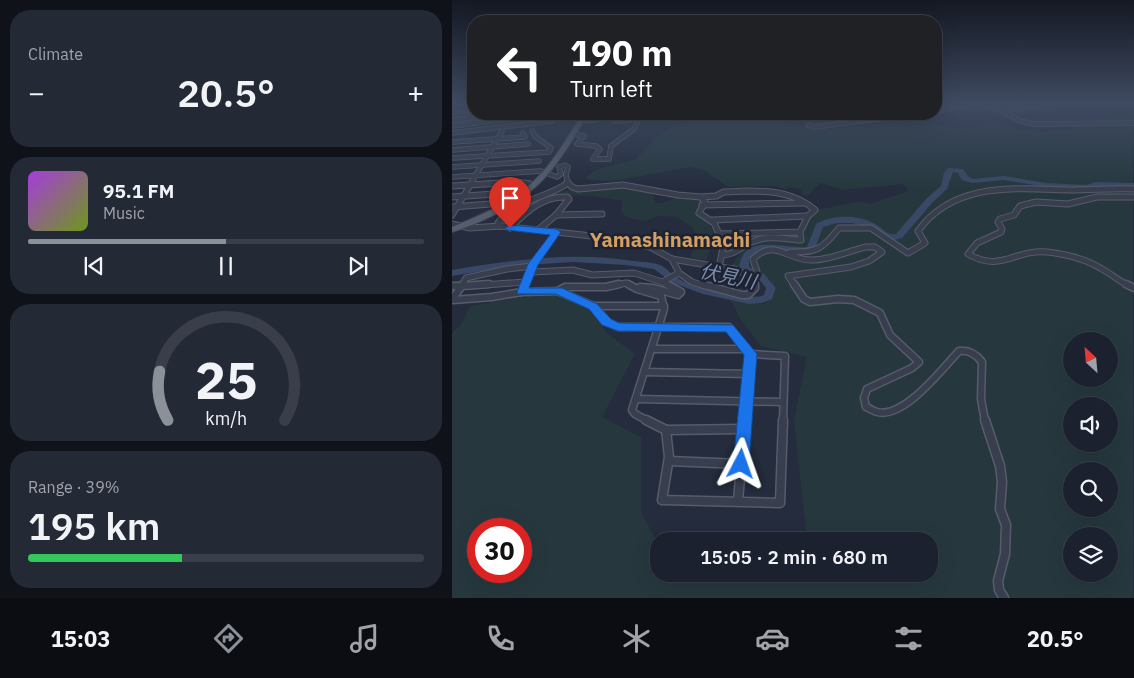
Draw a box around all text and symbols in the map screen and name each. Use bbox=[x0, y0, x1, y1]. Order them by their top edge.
text: 190 m bbox=[570, 30, 673, 76]
icon: left bbox=[487, 35, 552, 100]
text: Climate bbox=[28, 44, 83, 64]
text: 20.5° bbox=[177, 68, 275, 117]
text: − bbox=[28, 74, 45, 111]
text: + bbox=[407, 74, 424, 111]
text: Turn left bbox=[570, 74, 653, 103]
pin bbox=[489, 177, 531, 228]
text: 95.1 FM bbox=[103, 179, 174, 203]
icon: arrive bbox=[496, 184, 524, 212]
text: Music bbox=[103, 203, 145, 223]
district label: Yamashinamachi bbox=[590, 226, 750, 253]
icon: previous bbox=[80, 252, 108, 280]
icon: pause bbox=[212, 252, 240, 280]
icon: next bbox=[344, 252, 372, 280]
water label: 伏見川 bbox=[698, 258, 760, 294]
north arrow bbox=[1063, 332, 1118, 388]
map controls bbox=[1063, 332, 1118, 582]
text: 25 bbox=[195, 346, 257, 413]
button: sound bbox=[1063, 397, 1118, 452]
text: km/h bbox=[205, 407, 247, 430]
position arrow bbox=[714, 437, 766, 489]
button: search bbox=[1063, 462, 1118, 517]
text: Range · 39% bbox=[28, 477, 120, 497]
text: 195 km bbox=[28, 501, 160, 550]
speed limit sign: 30 bbox=[467, 518, 532, 583]
button: layers bbox=[1063, 527, 1118, 582]
text: 15:05 · 2 min · 680 m bbox=[700, 545, 888, 569]
icon: directions bbox=[211, 621, 246, 656]
icon: music bbox=[347, 621, 382, 656]
icon: phone bbox=[483, 621, 518, 656]
icon: climate bbox=[619, 621, 654, 656]
icon: car bbox=[755, 621, 790, 656]
icon: filters bbox=[891, 621, 926, 656]
text: 15:03 bbox=[50, 624, 111, 653]
text: 20.5° bbox=[1027, 624, 1084, 653]

